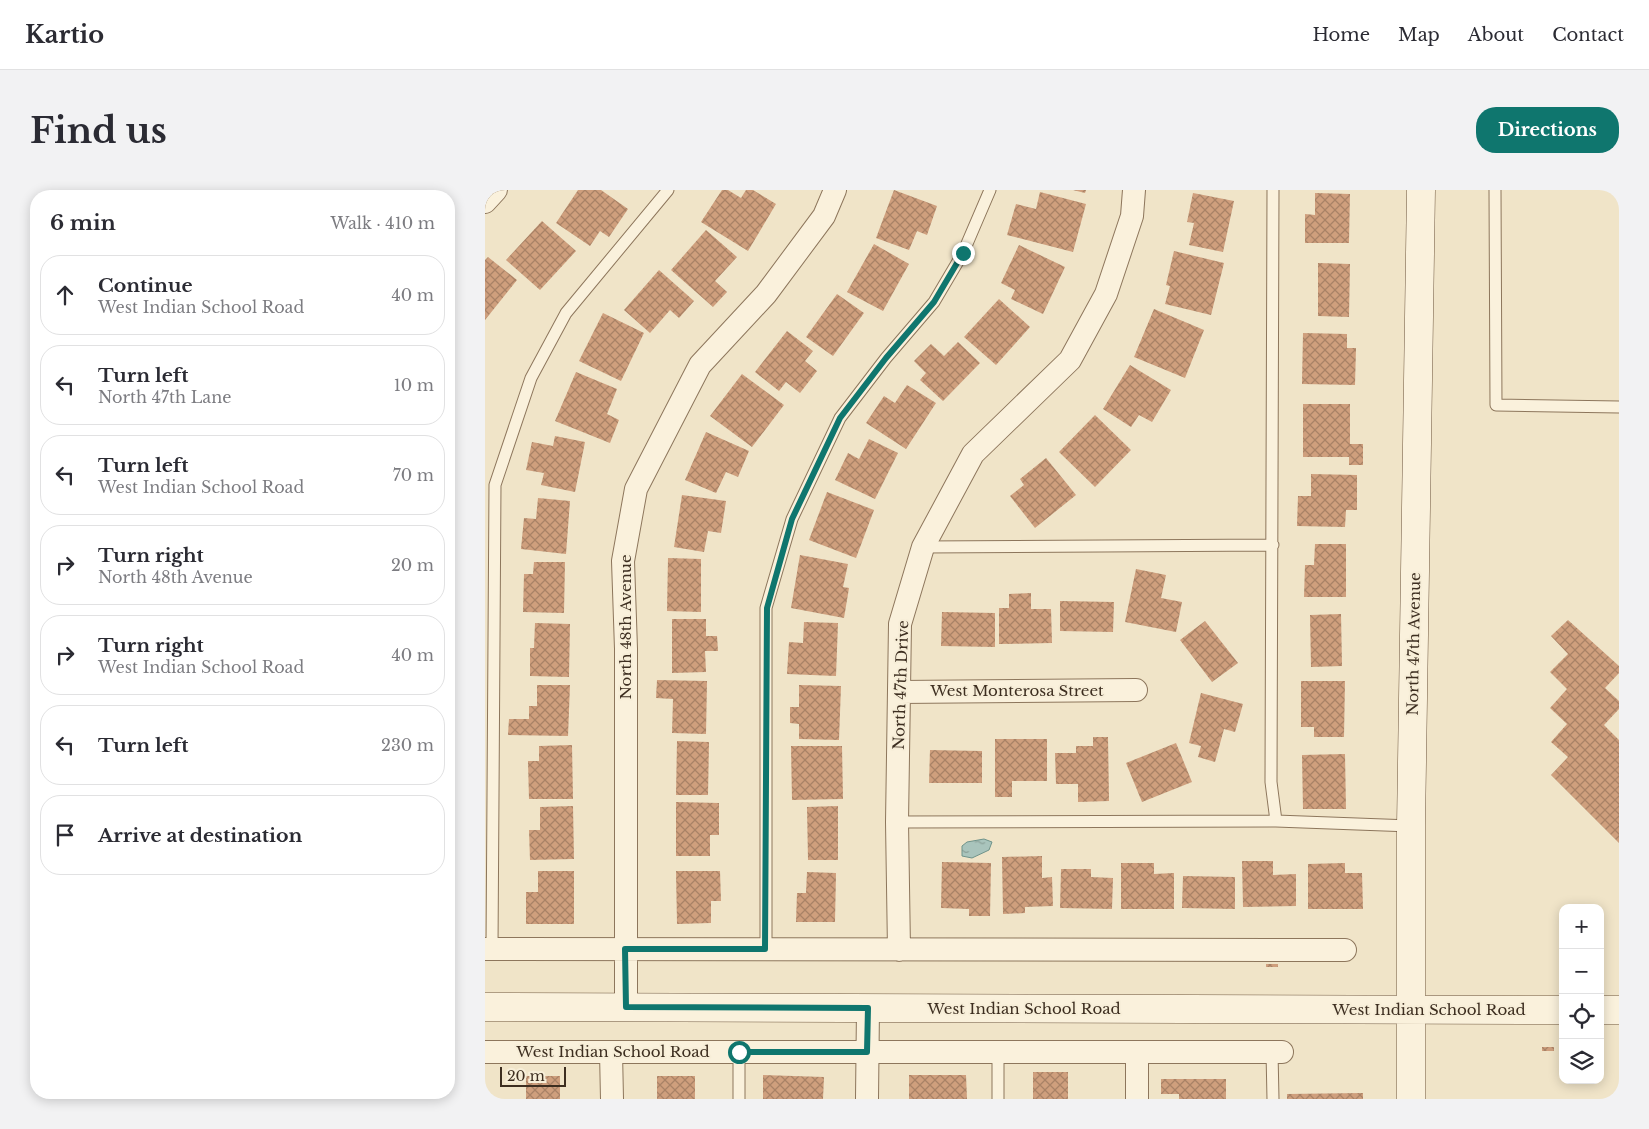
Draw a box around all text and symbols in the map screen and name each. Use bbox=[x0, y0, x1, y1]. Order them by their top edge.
text: Kartio bbox=[25, 20, 104, 49]
text: Home bbox=[1312, 24, 1370, 46]
text: Map bbox=[1398, 24, 1440, 46]
text: About bbox=[1468, 24, 1524, 46]
text: Contact bbox=[1552, 24, 1624, 46]
button: Directions bbox=[1476, 107, 1619, 153]
text: Find us bbox=[30, 109, 167, 152]
text: 6 min bbox=[50, 210, 116, 236]
text: Walk · 410 m bbox=[330, 213, 435, 233]
route end bbox=[952, 242, 975, 265]
text: Continue bbox=[98, 274, 193, 297]
icon: ahead bbox=[51, 281, 79, 309]
text: 40 m bbox=[391, 285, 434, 305]
text: West Indian School Road bbox=[98, 297, 304, 317]
text: Turn left bbox=[98, 364, 189, 387]
icon: left bbox=[51, 371, 79, 399]
text: 10 m bbox=[394, 375, 434, 395]
text: North 47th Lane bbox=[98, 387, 231, 407]
text: Turn left bbox=[98, 454, 189, 477]
icon: left bbox=[51, 461, 79, 489]
text: 70 m bbox=[393, 465, 434, 485]
text: West Indian School Road bbox=[98, 477, 304, 497]
text: Turn right bbox=[98, 544, 204, 567]
icon: right bbox=[51, 551, 79, 579]
street label: North 48th Avenue bbox=[616, 554, 635, 700]
text: 20 m bbox=[391, 555, 434, 575]
text: North 48th Avenue bbox=[98, 567, 253, 587]
street label: North 47th Avenue bbox=[1403, 572, 1424, 716]
street label: North 47th Drive bbox=[889, 620, 912, 750]
text: Turn right bbox=[98, 634, 204, 657]
icon: right bbox=[51, 641, 79, 669]
text: 40 m bbox=[391, 645, 434, 665]
text: West Indian School Road bbox=[98, 657, 304, 677]
street label: West Monterosa Street bbox=[929, 681, 1104, 700]
icon: left bbox=[51, 731, 79, 759]
text: Turn left bbox=[98, 734, 189, 757]
text: 230 m bbox=[381, 735, 434, 755]
icon: arrive bbox=[51, 821, 79, 849]
text: Arrive at destination bbox=[98, 824, 302, 847]
map controls bbox=[1559, 904, 1604, 1084]
button: + bbox=[1559, 904, 1604, 949]
button: − bbox=[1559, 949, 1604, 994]
button: locate bbox=[1559, 994, 1604, 1039]
street label: West Indian School Road bbox=[926, 999, 1121, 1018]
street label: West Indian School Road bbox=[1331, 1000, 1526, 1019]
button: layers bbox=[1559, 1039, 1604, 1084]
route start bbox=[728, 1041, 751, 1064]
street label: West Indian School Road bbox=[515, 1042, 710, 1061]
scale bar bbox=[500, 1064, 566, 1087]
text: 20 m bbox=[507, 1067, 545, 1085]

